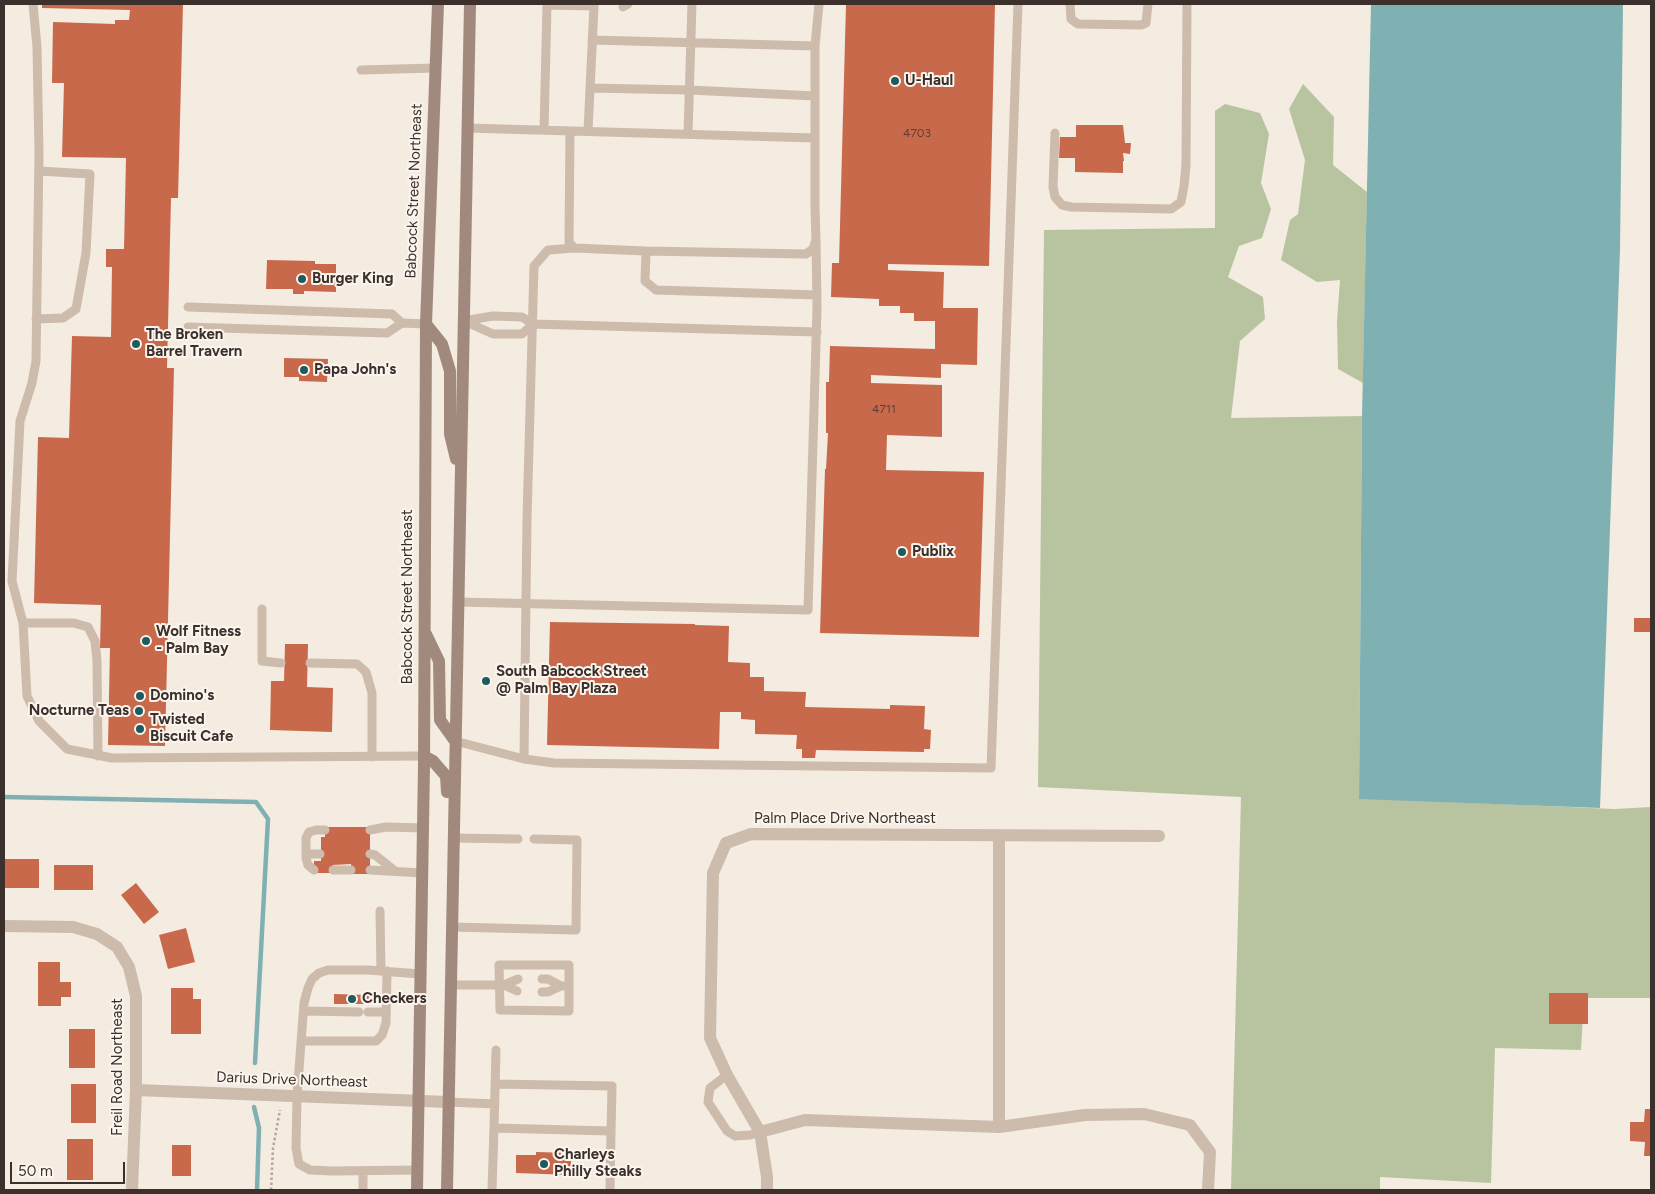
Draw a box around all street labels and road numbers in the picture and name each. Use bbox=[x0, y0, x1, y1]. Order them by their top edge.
street label: Babcock Street Northeast bbox=[402, 103, 426, 279]
street label: Babcock Street Northeast bbox=[399, 509, 417, 685]
street label: Palm Place Drive Northeast bbox=[754, 810, 936, 828]
street label: Freil Road Northeast bbox=[109, 998, 127, 1136]
street label: Darius Drive Northeast bbox=[216, 1068, 368, 1092]

